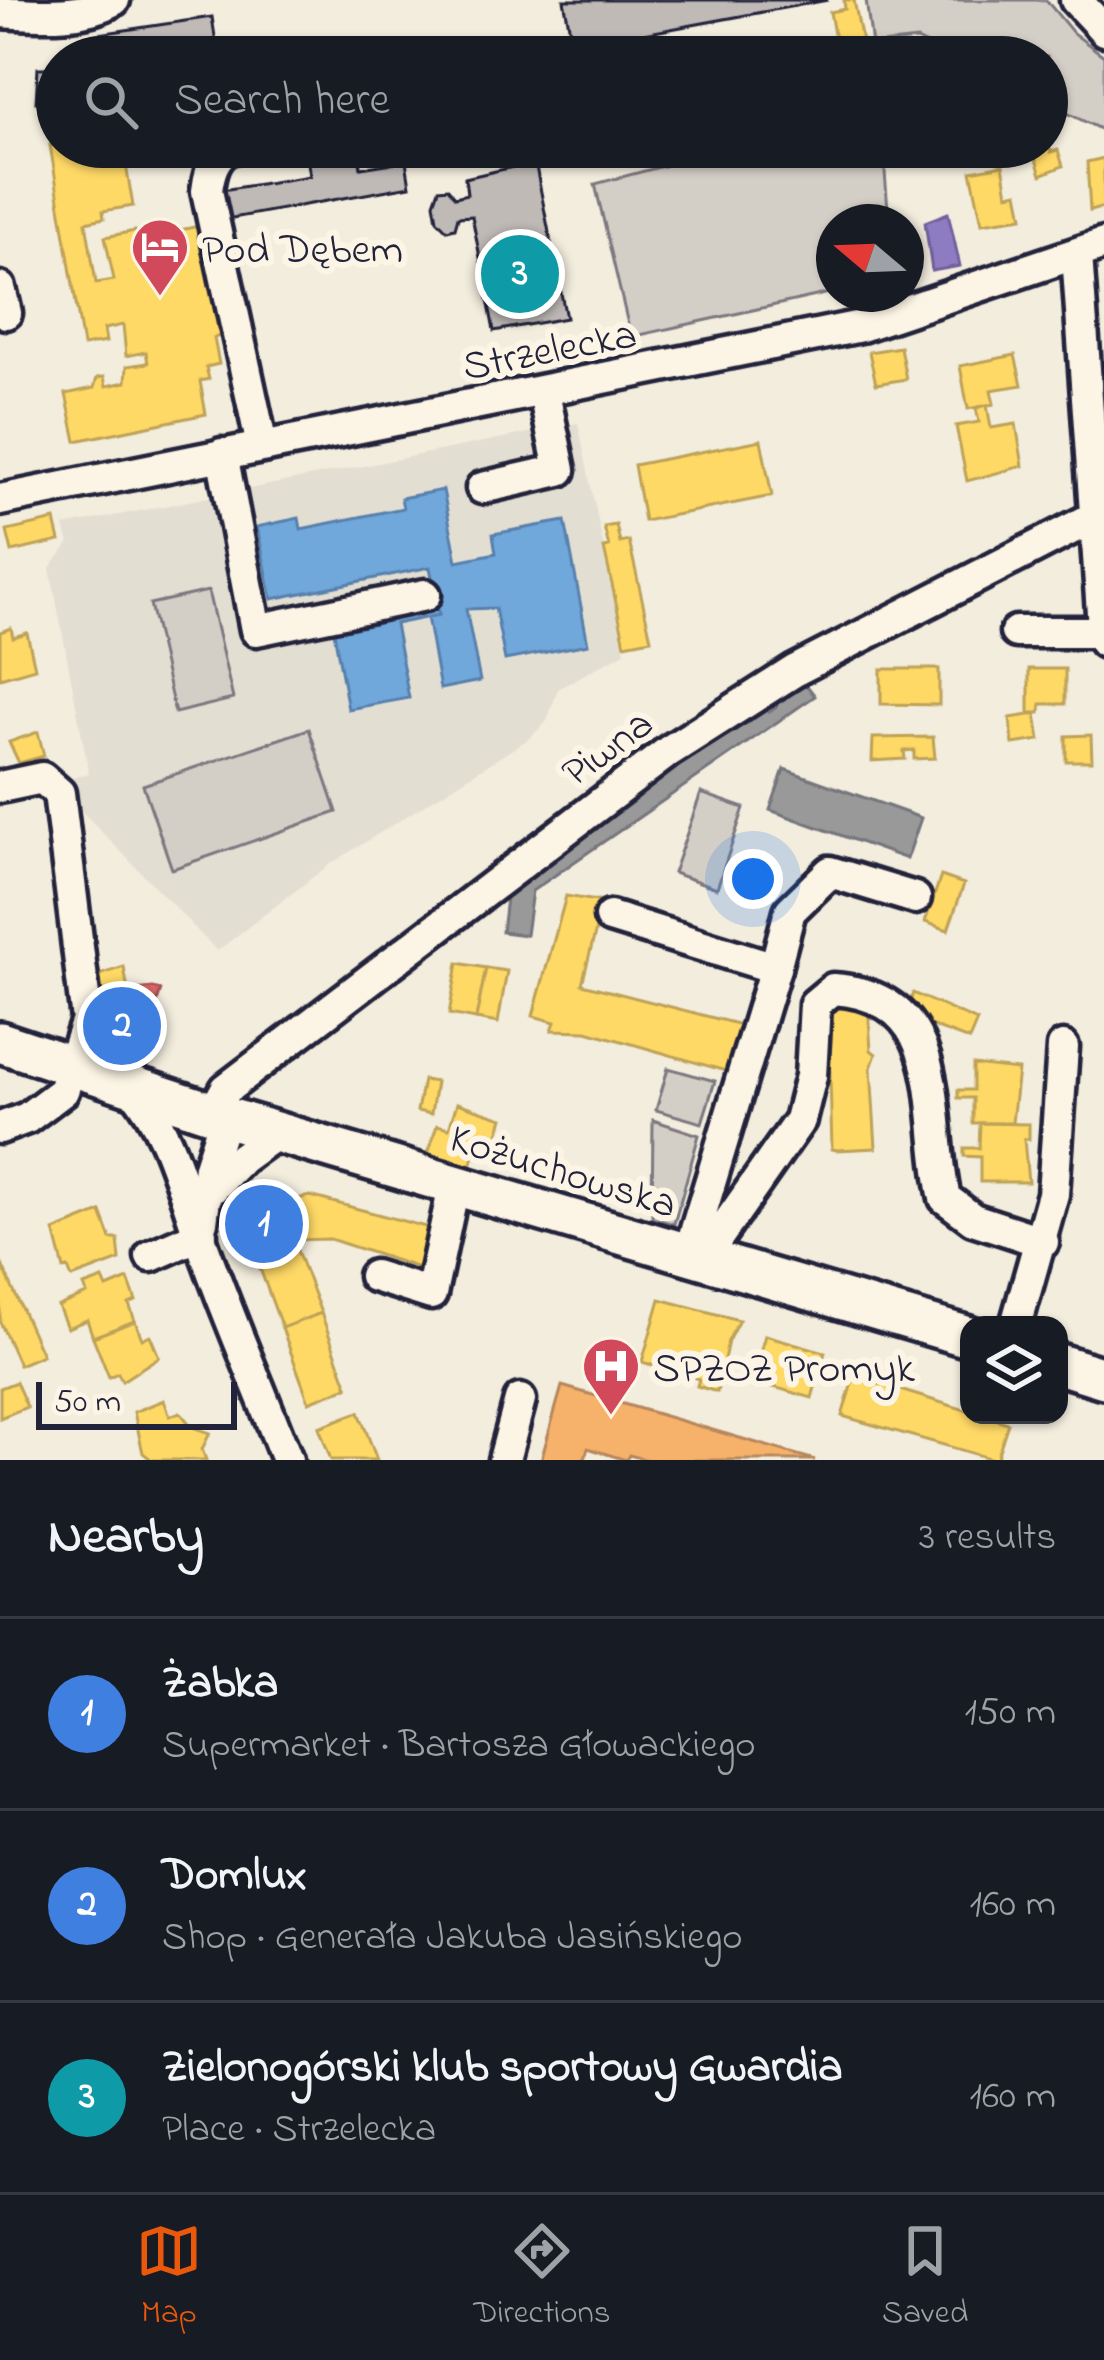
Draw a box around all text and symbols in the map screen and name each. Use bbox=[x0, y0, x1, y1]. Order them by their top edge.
search box bbox=[36, 36, 1068, 168]
icon: search bbox=[78, 69, 144, 135]
text: Search here bbox=[174, 69, 390, 135]
north arrow bbox=[816, 204, 924, 312]
hotel icon: Pod Dębem bbox=[129, 216, 191, 298]
place label: Pod Dębem bbox=[202, 221, 403, 282]
pin: 3 bbox=[481, 229, 559, 319]
street label: Strzelecka bbox=[458, 306, 642, 399]
street label: Piwna bbox=[550, 695, 667, 804]
your location bbox=[723, 849, 783, 909]
pin: 2 bbox=[83, 981, 161, 1071]
street label: Kożuchowska bbox=[442, 1110, 684, 1237]
pin: 1 bbox=[225, 1179, 303, 1269]
map controls bbox=[960, 1316, 1068, 1424]
button: layers bbox=[960, 1316, 1068, 1424]
hospital icon: SPZOZ Promyk bbox=[580, 1335, 642, 1417]
place label: SPZOZ Promyk bbox=[653, 1340, 915, 1401]
scale bar bbox=[36, 1376, 237, 1429]
text: 50 m bbox=[54, 1379, 121, 1427]
text: Nearby bbox=[48, 1501, 204, 1576]
text: 3 results bbox=[919, 1510, 1056, 1567]
text: Żabka bbox=[162, 1652, 278, 1718]
text: 1 bbox=[81, 1685, 93, 1742]
text: 150 m bbox=[964, 1685, 1056, 1742]
text: Supermarket · Bartosza Głowackiego bbox=[162, 1718, 756, 1775]
text: Domlux bbox=[162, 1844, 307, 1910]
text: 2 bbox=[77, 1877, 97, 1934]
text: 160 m bbox=[970, 1877, 1056, 1934]
text: Shop · Generała Jakuba Jasińskiego bbox=[162, 1910, 743, 1967]
text: Zielonogórski klub sportowy Gwardia bbox=[162, 2036, 843, 2102]
text: 3 bbox=[79, 2069, 95, 2126]
text: 160 m bbox=[970, 2069, 1056, 2126]
text: Place · Strzelecka bbox=[162, 2102, 436, 2159]
tab: Map bbox=[136, 2218, 202, 2338]
tab: Directions bbox=[473, 2218, 611, 2338]
tab: Saved bbox=[882, 2218, 968, 2338]

